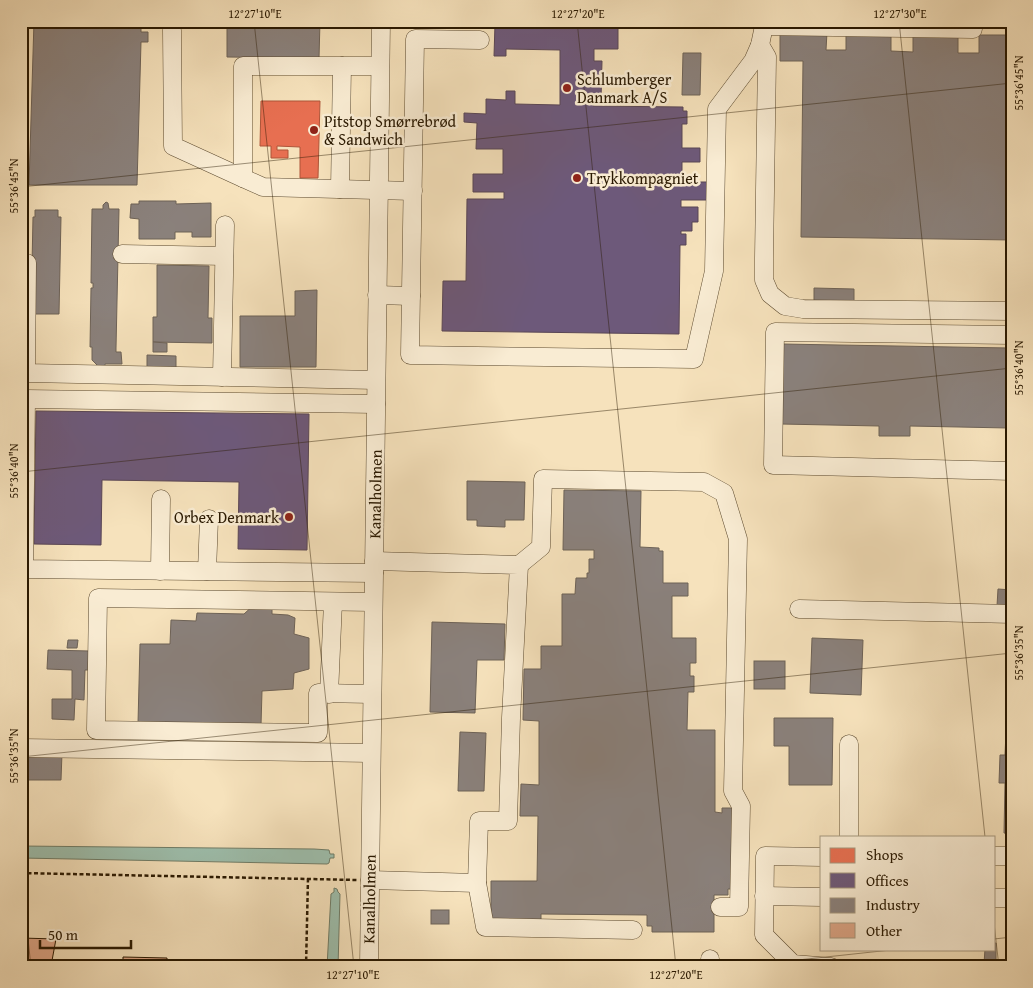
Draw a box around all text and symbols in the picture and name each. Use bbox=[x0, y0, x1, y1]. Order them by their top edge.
text: 12°27'10"E bbox=[228, 5, 282, 22]
text: 12°27'20"E bbox=[551, 5, 605, 22]
text: 12°27'30"E bbox=[873, 5, 927, 22]
text: 55°36'45"N bbox=[1010, 55, 1027, 111]
place label: Schlumberger Danmark A/S bbox=[577, 67, 672, 109]
marker: Schlumberger Danmark A/S bbox=[561, 82, 573, 94]
place label: Pitstop Smørrebrød & Sandwich bbox=[324, 109, 457, 151]
marker: Pitstop Smørrebrød & Sandwich bbox=[308, 124, 320, 136]
text: 55°36'45"N bbox=[5, 158, 22, 214]
place label: Trykkompagniet bbox=[587, 166, 699, 190]
marker: Trykkompagniet bbox=[571, 172, 583, 184]
text: 55°36'40"N bbox=[1010, 340, 1027, 396]
text: 55°36'40"N bbox=[5, 443, 22, 499]
street label: Kanalholmen bbox=[362, 449, 388, 539]
place label: Orbex Denmark bbox=[174, 505, 280, 529]
marker: Orbex Denmark bbox=[283, 511, 295, 523]
text: 55°36'35"N bbox=[1010, 625, 1027, 681]
text: 55°36'35"N bbox=[5, 728, 22, 784]
legend bbox=[820, 836, 996, 950]
text: Shops bbox=[866, 844, 903, 865]
street label: Kanalholmen bbox=[356, 854, 382, 944]
text: Offices bbox=[866, 870, 909, 891]
text: Industry bbox=[866, 894, 921, 915]
scale bar bbox=[40, 918, 131, 950]
text: Other bbox=[866, 920, 902, 941]
text: 50 m bbox=[48, 924, 79, 945]
text: 12°27'10"E bbox=[326, 966, 380, 983]
text: 12°27'20"E bbox=[649, 966, 703, 983]

